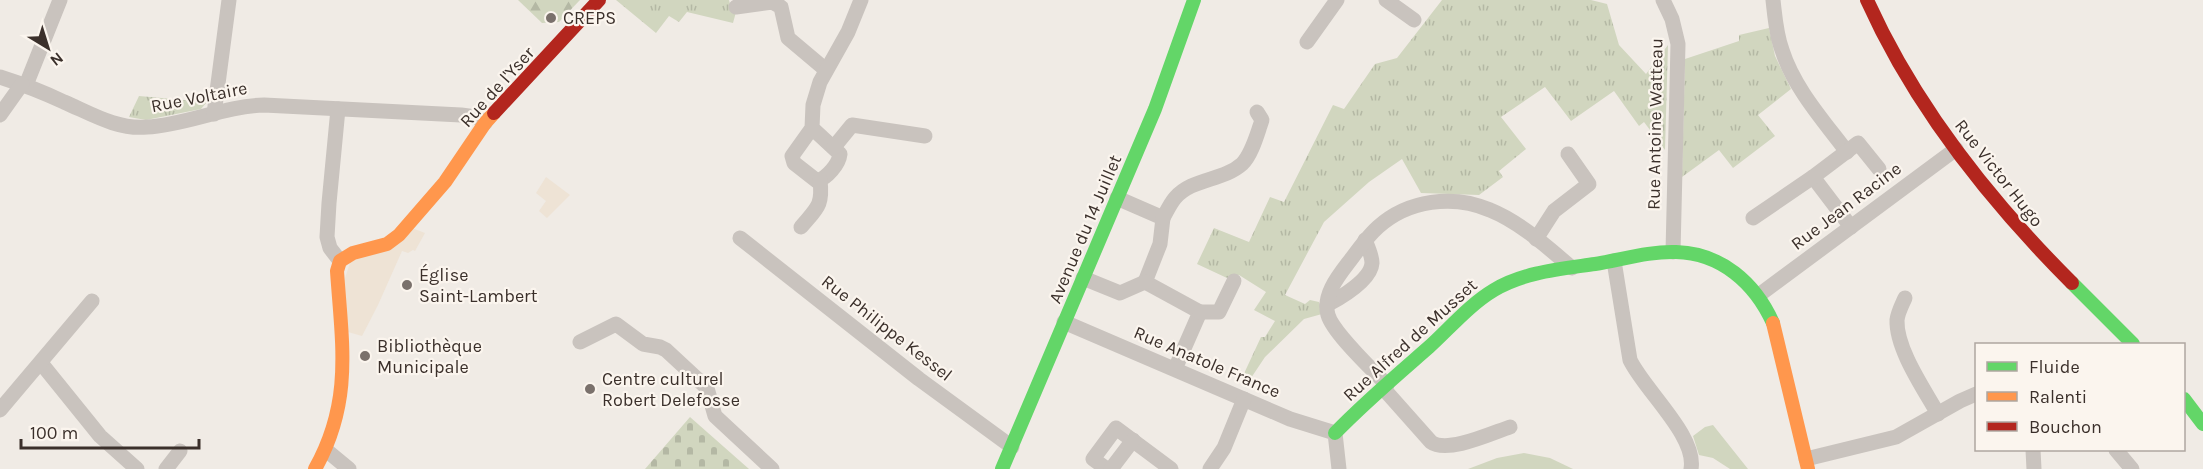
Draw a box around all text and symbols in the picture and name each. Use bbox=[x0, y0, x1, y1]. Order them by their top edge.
place label: CREPS bbox=[563, 7, 616, 29]
marker: CREPS bbox=[544, 11, 558, 25]
north arrow bbox=[18, 18, 78, 78]
street label: Rue Antoine Watteau bbox=[1643, 38, 1667, 210]
street label: Rue de l'Yser bbox=[455, 42, 539, 132]
text: N bbox=[47, 48, 67, 70]
street label: Rue Voltaire bbox=[149, 77, 249, 117]
street label: Rue Victor Hugo bbox=[1950, 115, 2048, 231]
street label: Avenue du 14 Juillet bbox=[1044, 151, 1126, 307]
street label: Rue Jean Racine bbox=[1786, 157, 1906, 255]
place label: Église Saint-Lambert bbox=[419, 263, 538, 307]
street label: Rue Philippe Kessel bbox=[817, 270, 957, 386]
street label: Rue Alfred de Musset bbox=[1338, 274, 1482, 406]
marker: Église Saint-Lambert bbox=[400, 278, 414, 292]
street label: Rue Anatole France bbox=[1130, 321, 1284, 403]
place label: Bibliothèque Municipale bbox=[377, 335, 482, 378]
legend bbox=[1975, 343, 2185, 451]
marker: Bibliothèque Municipale bbox=[358, 349, 372, 363]
text: Fluide bbox=[2029, 356, 2080, 378]
place label: Centre culturel Robert Delefosse bbox=[602, 368, 740, 411]
marker: Centre culturel Robert Delefosse bbox=[583, 382, 597, 396]
text: Ralenti bbox=[2029, 386, 2087, 408]
scale bar bbox=[21, 412, 200, 450]
text: Bouchon bbox=[2029, 416, 2102, 438]
text: 100 m bbox=[30, 422, 78, 444]

